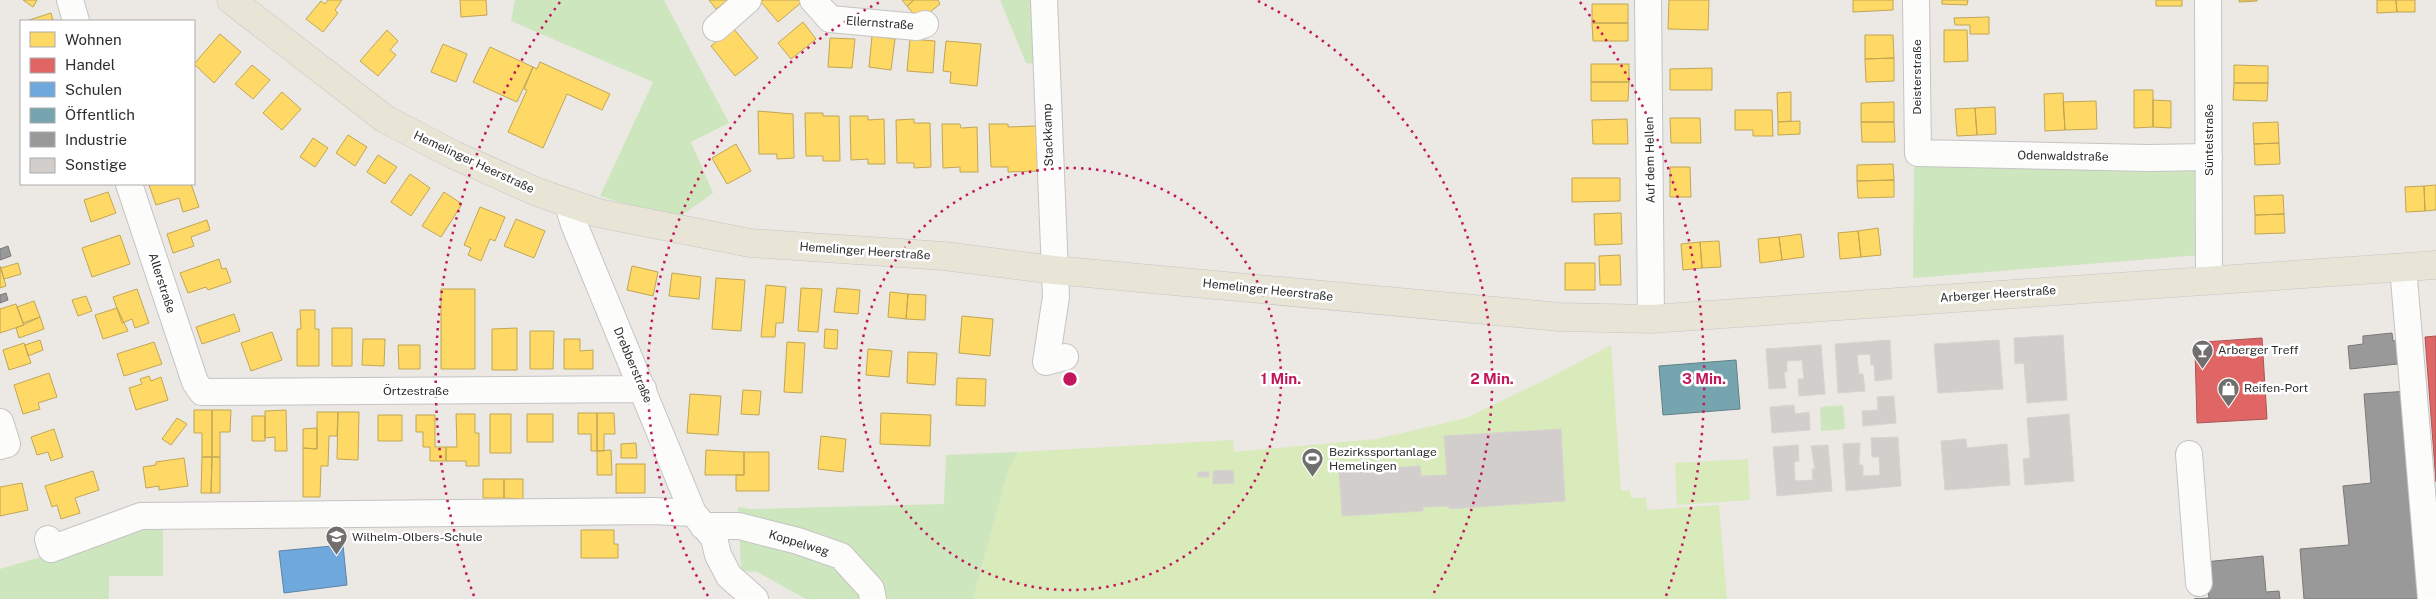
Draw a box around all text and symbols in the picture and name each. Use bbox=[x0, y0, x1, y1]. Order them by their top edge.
street label: Ellernstraße bbox=[846, 14, 915, 32]
legend bbox=[20, 20, 195, 185]
text: Wohnen bbox=[65, 31, 122, 48]
street label: Deisterstraße bbox=[1910, 39, 1924, 115]
text: Handel bbox=[65, 56, 115, 73]
text: Schulen bbox=[65, 81, 122, 98]
street label: Stackkamp bbox=[1040, 103, 1056, 167]
street label: Süntelstraße bbox=[2202, 104, 2216, 176]
text: Öffentlich bbox=[65, 105, 135, 123]
street label: Auf dem Hellen bbox=[1642, 117, 1658, 203]
street label: Hemelinger Heerstraße bbox=[412, 128, 537, 196]
text: Industrie bbox=[65, 131, 127, 148]
street label: Odenwaldstraße bbox=[2017, 148, 2109, 164]
text: Sonstige bbox=[65, 156, 127, 173]
street label: Hemelinger Heerstraße bbox=[799, 239, 931, 263]
street label: Allerstraße bbox=[146, 251, 178, 315]
street label: Hemelinger Heerstraße bbox=[1202, 276, 1334, 304]
street label: Arberger Heerstraße bbox=[1940, 283, 2057, 305]
street label: Drebberstraße bbox=[611, 325, 655, 405]
bar icon: Arberger Treff bbox=[2190, 338, 2214, 369]
place label: Arberger Treff bbox=[2218, 343, 2299, 357]
centre of rings bbox=[1061, 370, 1079, 388]
text: 1 Min. bbox=[1261, 370, 1301, 387]
text: 2 Min. bbox=[1470, 370, 1514, 387]
text: 3 Min. bbox=[1682, 370, 1726, 387]
shop icon: Reifen-Port bbox=[2216, 376, 2240, 407]
place label: Reifen-Port bbox=[2244, 381, 2308, 395]
street label: Örtzestraße bbox=[383, 384, 449, 398]
place label: Bezirkssportanlage Hemelingen bbox=[1329, 445, 1437, 473]
sports icon: Bezirkssportanlage Hemelingen bbox=[1301, 447, 1325, 478]
school or university icon: Wilhelm-Olbers-Schule bbox=[324, 525, 348, 556]
street label: Koppelweg bbox=[767, 527, 831, 559]
place label: Wilhelm-Olbers-Schule bbox=[352, 530, 483, 544]

